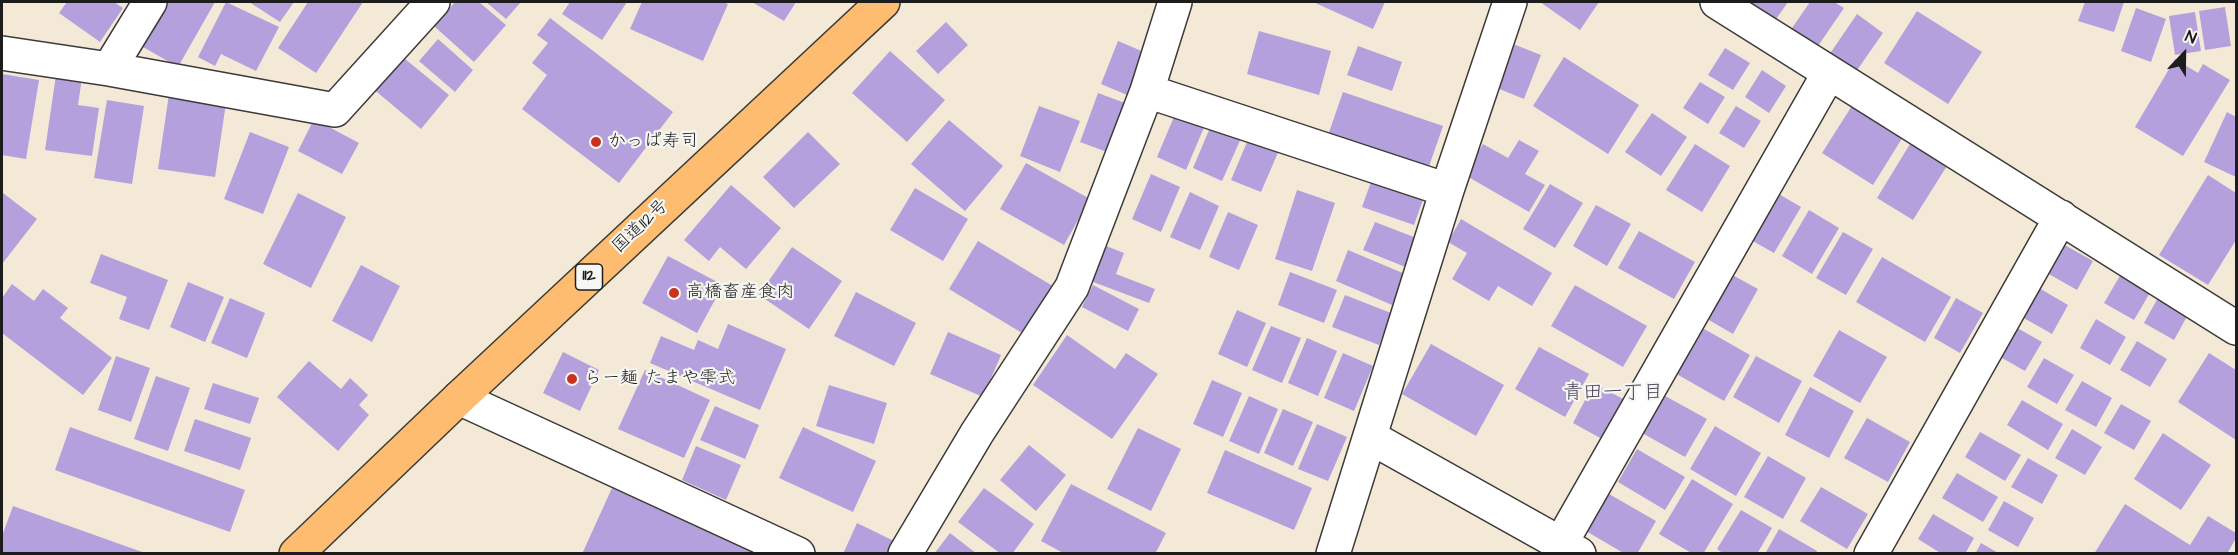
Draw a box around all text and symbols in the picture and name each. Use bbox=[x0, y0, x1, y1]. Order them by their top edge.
north arrow bbox=[2154, 24, 2214, 84]
text: N bbox=[2182, 25, 2200, 49]
place label: かっぱ寿司 bbox=[608, 131, 698, 153]
marker: かっぱ寿司 bbox=[589, 135, 603, 149]
street label: 国道112号 bbox=[608, 196, 674, 258]
road number: 112 bbox=[576, 264, 602, 290]
place label: 高橋畜産食肉 bbox=[686, 282, 794, 304]
marker: 高橋畜産食肉 bbox=[667, 286, 681, 300]
place label: らー麺 たまや雫式 bbox=[584, 368, 735, 390]
marker: らー麺 たまや雫式 bbox=[565, 372, 579, 386]
district label: 青田一丁目 bbox=[1563, 382, 1663, 406]

